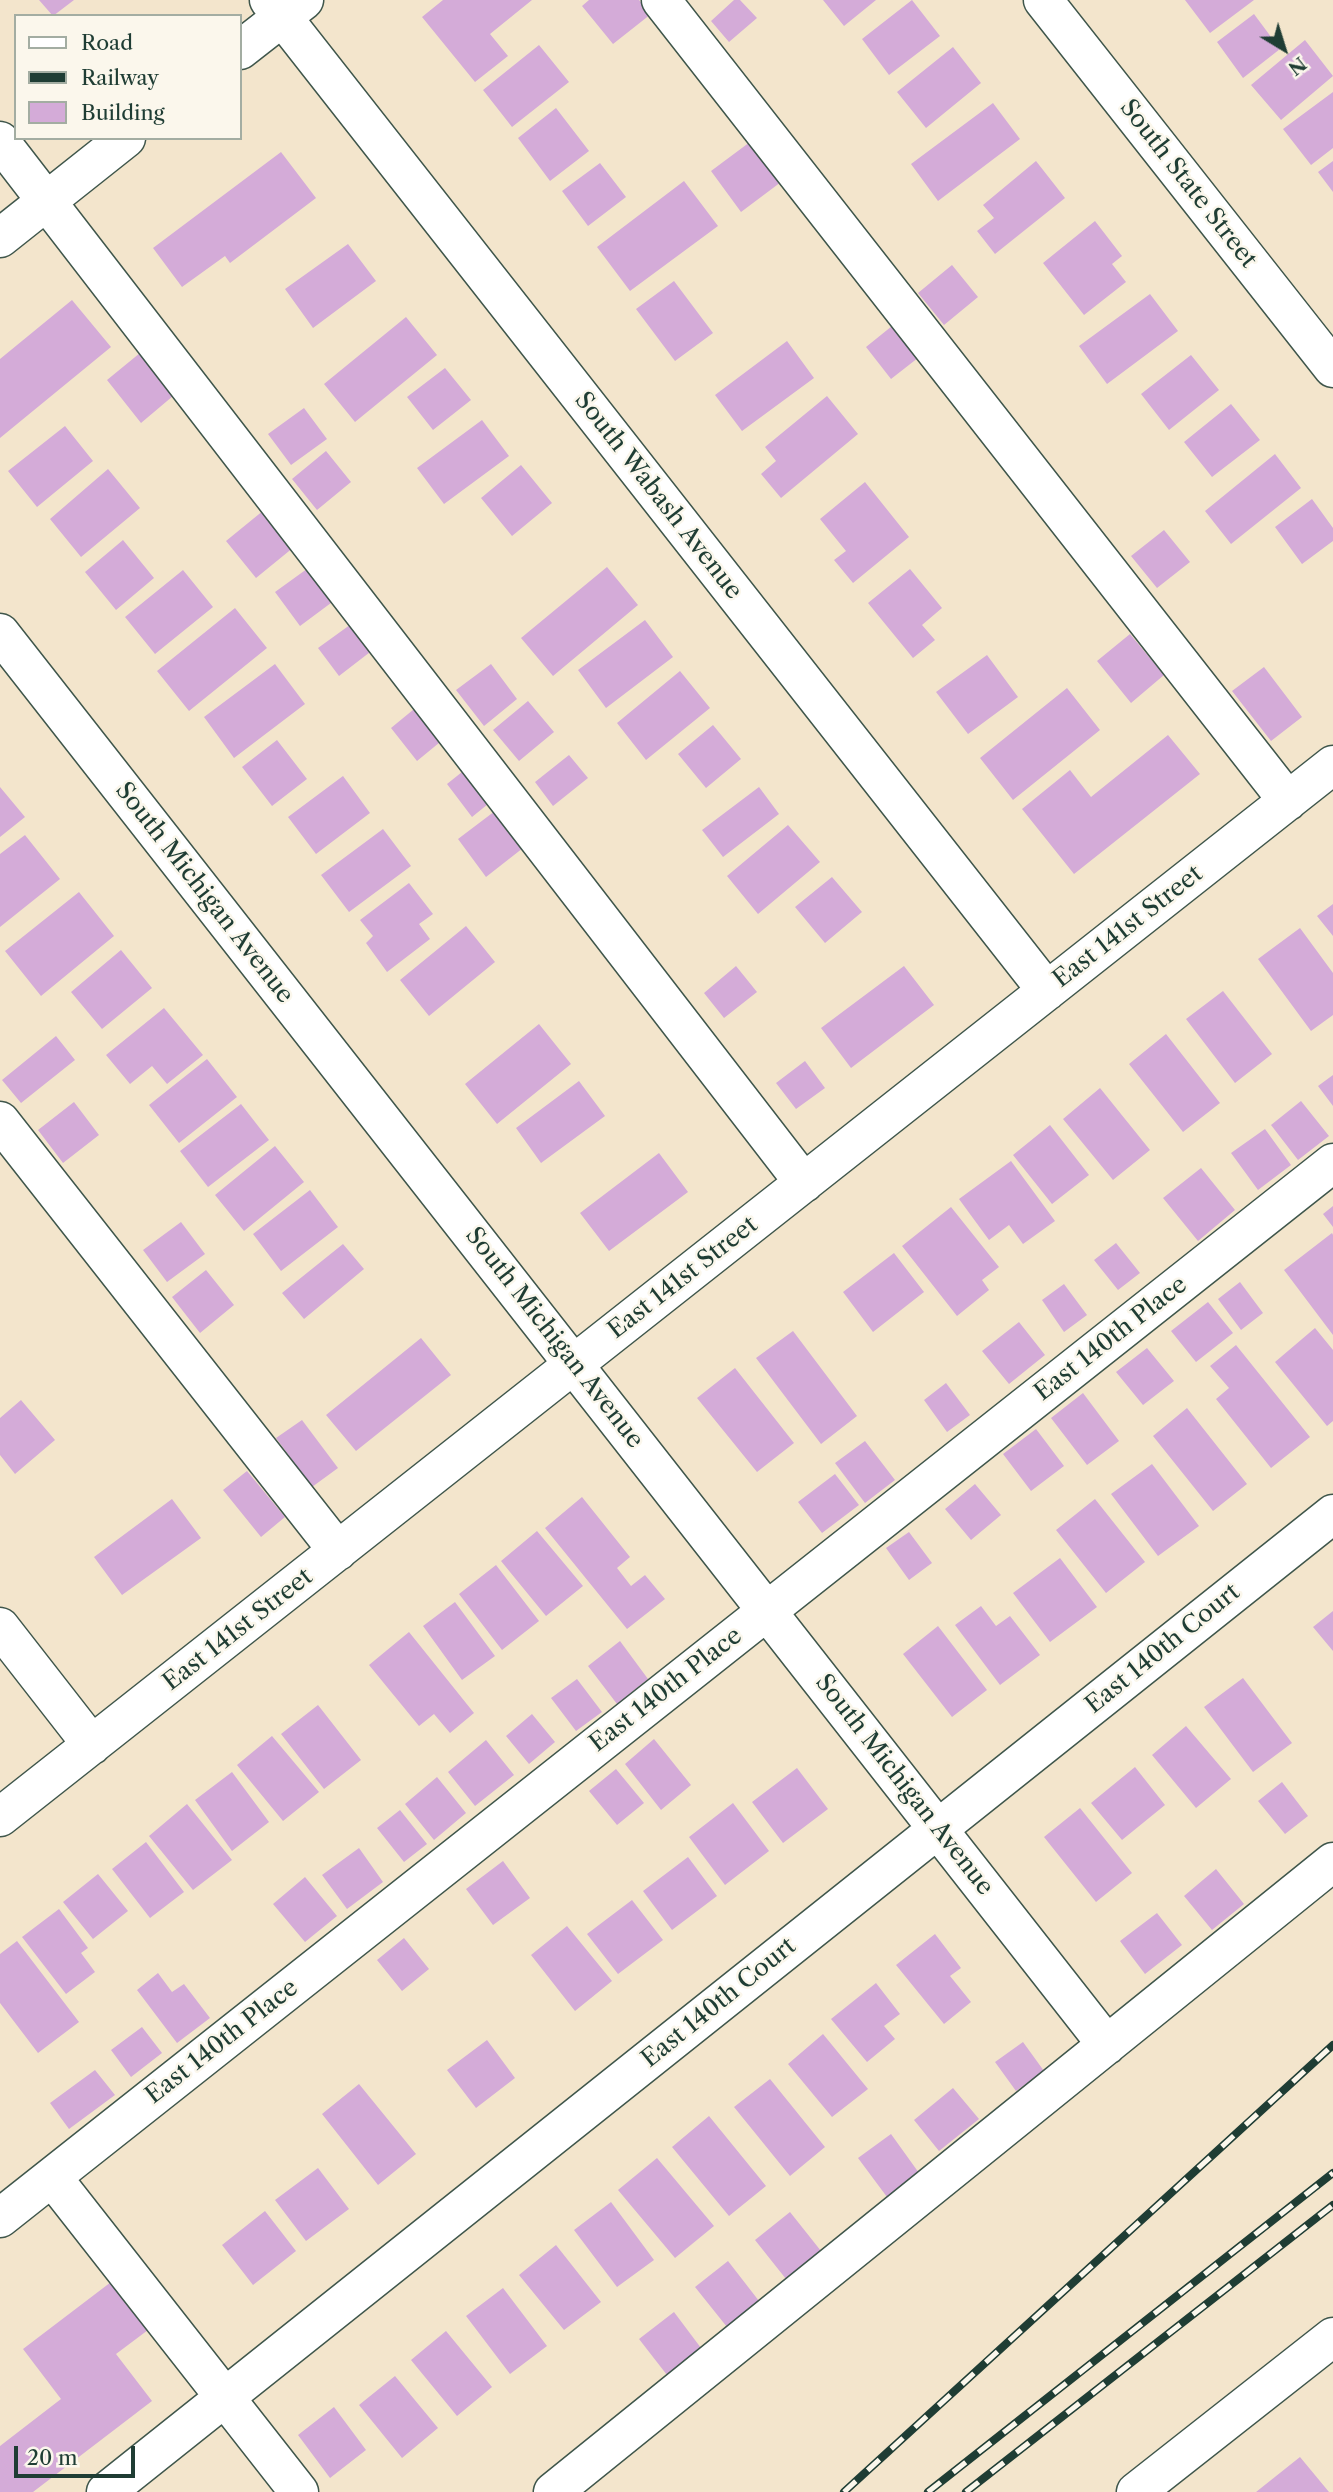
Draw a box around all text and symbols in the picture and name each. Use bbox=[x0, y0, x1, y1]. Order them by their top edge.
legend bbox=[14, 14, 242, 140]
north arrow bbox=[1249, 14, 1319, 84]
text: Road bbox=[81, 30, 133, 55]
text: N bbox=[1284, 52, 1311, 80]
text: Railway bbox=[81, 65, 159, 90]
street label: South State Street bbox=[1113, 94, 1263, 274]
text: Building bbox=[81, 100, 165, 125]
street label: South Wabash Avenue bbox=[568, 387, 748, 605]
street label: South Michigan Avenue bbox=[109, 777, 299, 1009]
street label: East 141st Street bbox=[1048, 860, 1208, 994]
street label: East 141st Street bbox=[603, 1211, 763, 1345]
street label: South Michigan Avenue bbox=[459, 1222, 649, 1454]
street label: East 140th Place bbox=[1029, 1271, 1193, 1407]
street label: East 141st Street bbox=[158, 1563, 318, 1697]
street label: East 140th Court bbox=[1080, 1578, 1246, 1720]
street label: East 140th Place bbox=[584, 1622, 748, 1758]
street label: South Michigan Avenue bbox=[809, 1669, 999, 1901]
street label: East 140th Court bbox=[636, 1932, 802, 2074]
street label: East 140th Place bbox=[140, 1974, 304, 2110]
scale bar bbox=[18, 2432, 138, 2476]
text: 20 m bbox=[27, 2445, 78, 2470]

